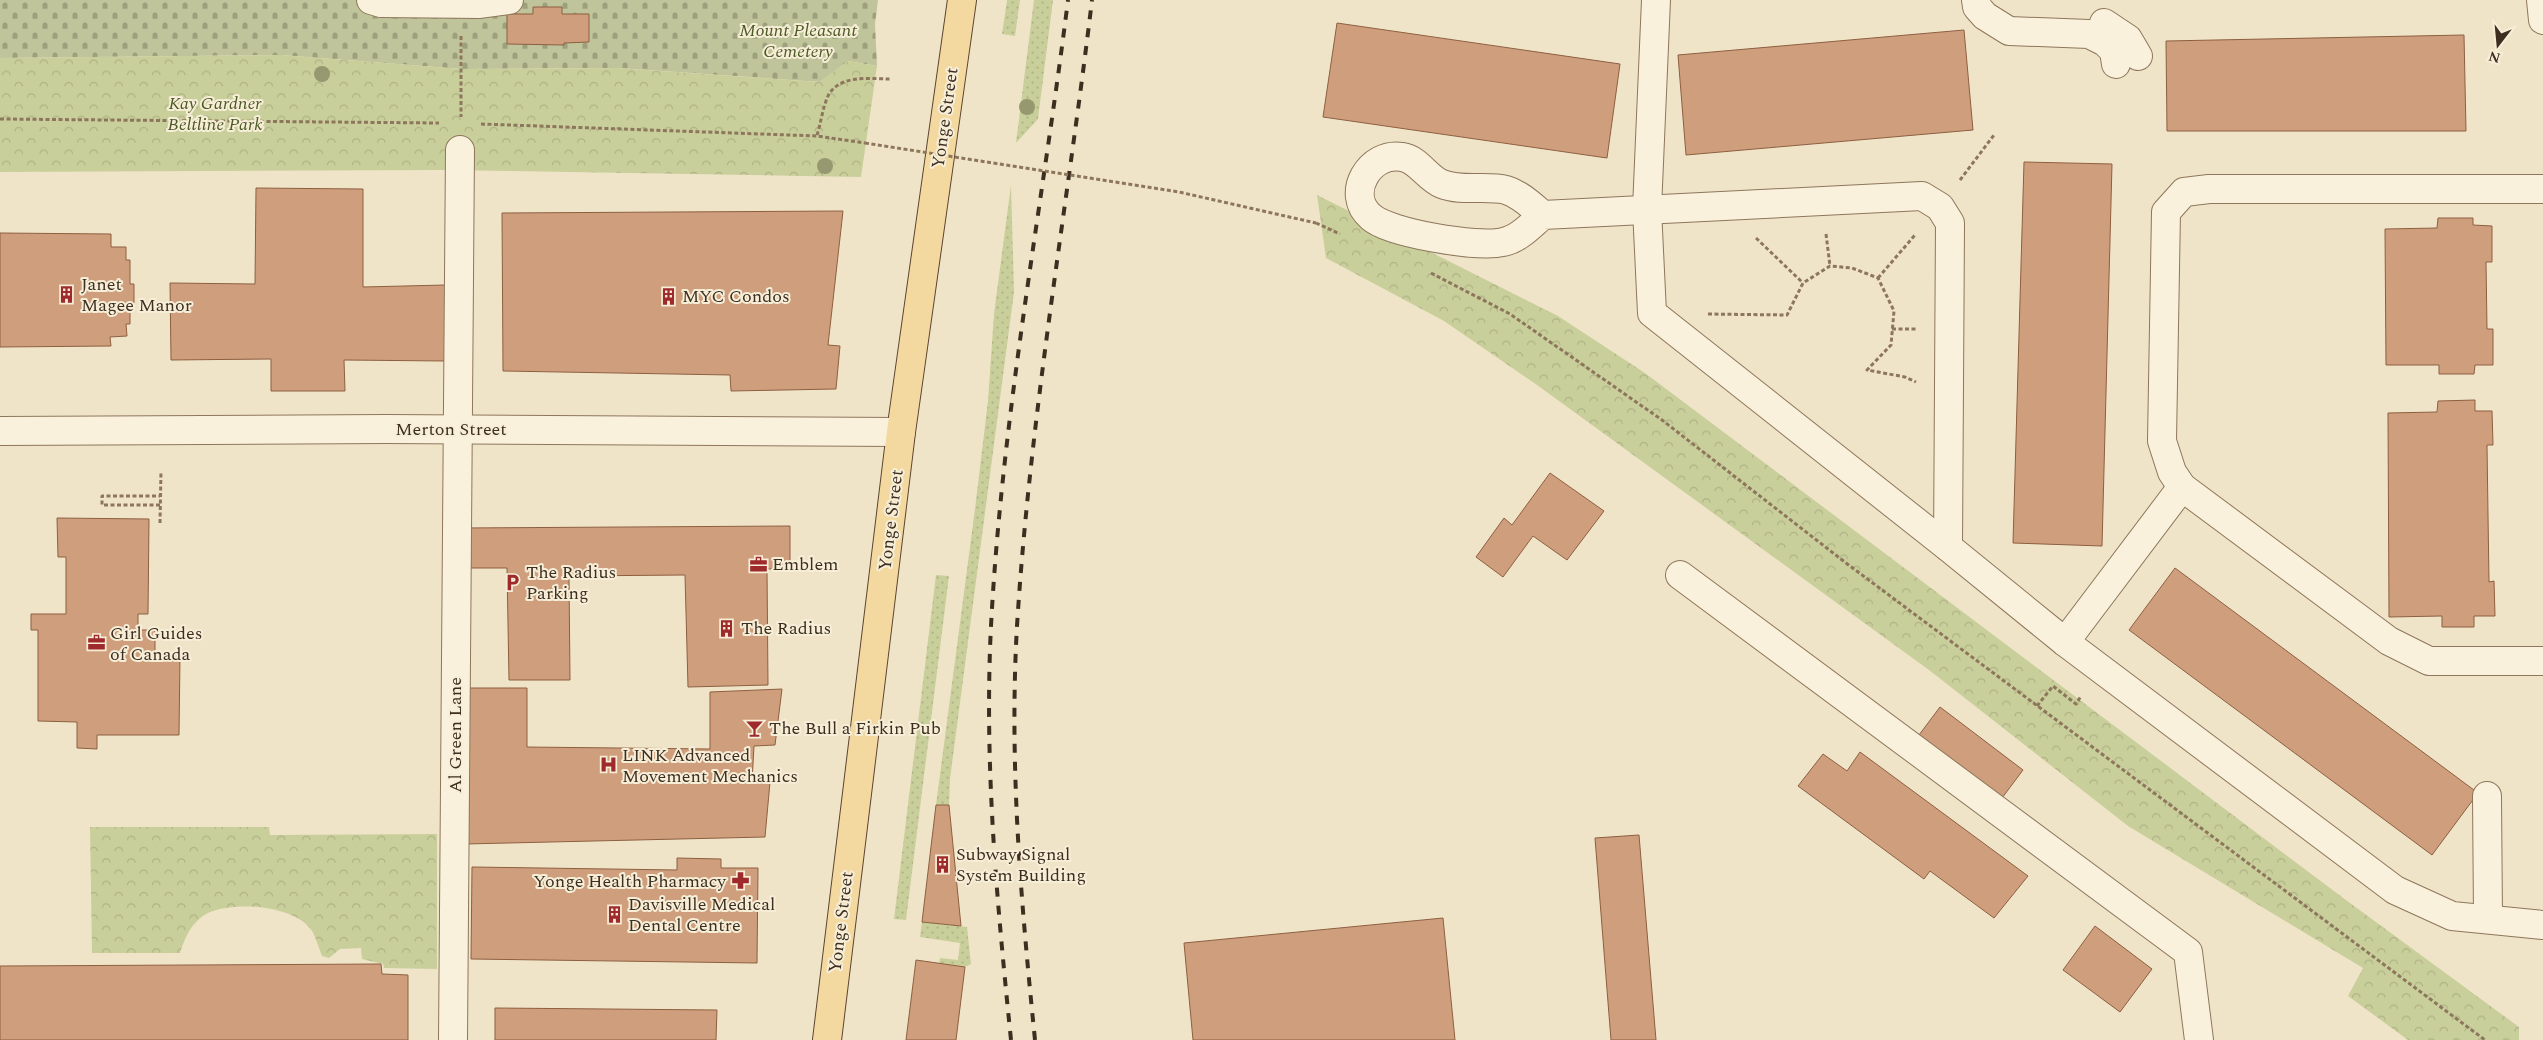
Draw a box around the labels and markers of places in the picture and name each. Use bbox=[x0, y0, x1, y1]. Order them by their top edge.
place label: Janet Magee Manor bbox=[81, 271, 192, 319]
place label: MYC Condos bbox=[682, 283, 790, 310]
building icon: Janet Magee Manor bbox=[57, 284, 77, 304]
building icon: MYC Condos bbox=[658, 286, 678, 306]
place label: Emblem bbox=[772, 551, 839, 578]
office icon: Emblem bbox=[748, 554, 768, 574]
place label: The Radius Parking bbox=[526, 559, 616, 607]
parking icon: The Radius Parking bbox=[502, 572, 522, 592]
place label: The Radius bbox=[741, 615, 831, 642]
building icon: The Radius bbox=[717, 618, 737, 638]
place label: Girl Guides of Canada bbox=[110, 620, 203, 668]
office icon: Girl Guides of Canada bbox=[86, 633, 106, 653]
place label: The Bull a Firkin Pub bbox=[769, 715, 941, 742]
bar icon: The Bull a Firkin Pub bbox=[745, 718, 765, 738]
place label: LINK Advanced Movement Mechanics bbox=[622, 742, 798, 790]
hospital icon: LINK Advanced Movement Mechanics bbox=[598, 755, 618, 775]
place label: Subway Signal System Building bbox=[956, 841, 1086, 889]
building icon: Subway Signal System Building bbox=[932, 854, 952, 874]
place label: Yonge Health Pharmacy bbox=[533, 868, 727, 895]
pharmacy icon: Yonge Health Pharmacy bbox=[730, 871, 750, 891]
place label: Davisville Medical Dental Centre bbox=[628, 891, 775, 939]
building icon: Davisville Medical Dental Centre bbox=[604, 904, 624, 924]

